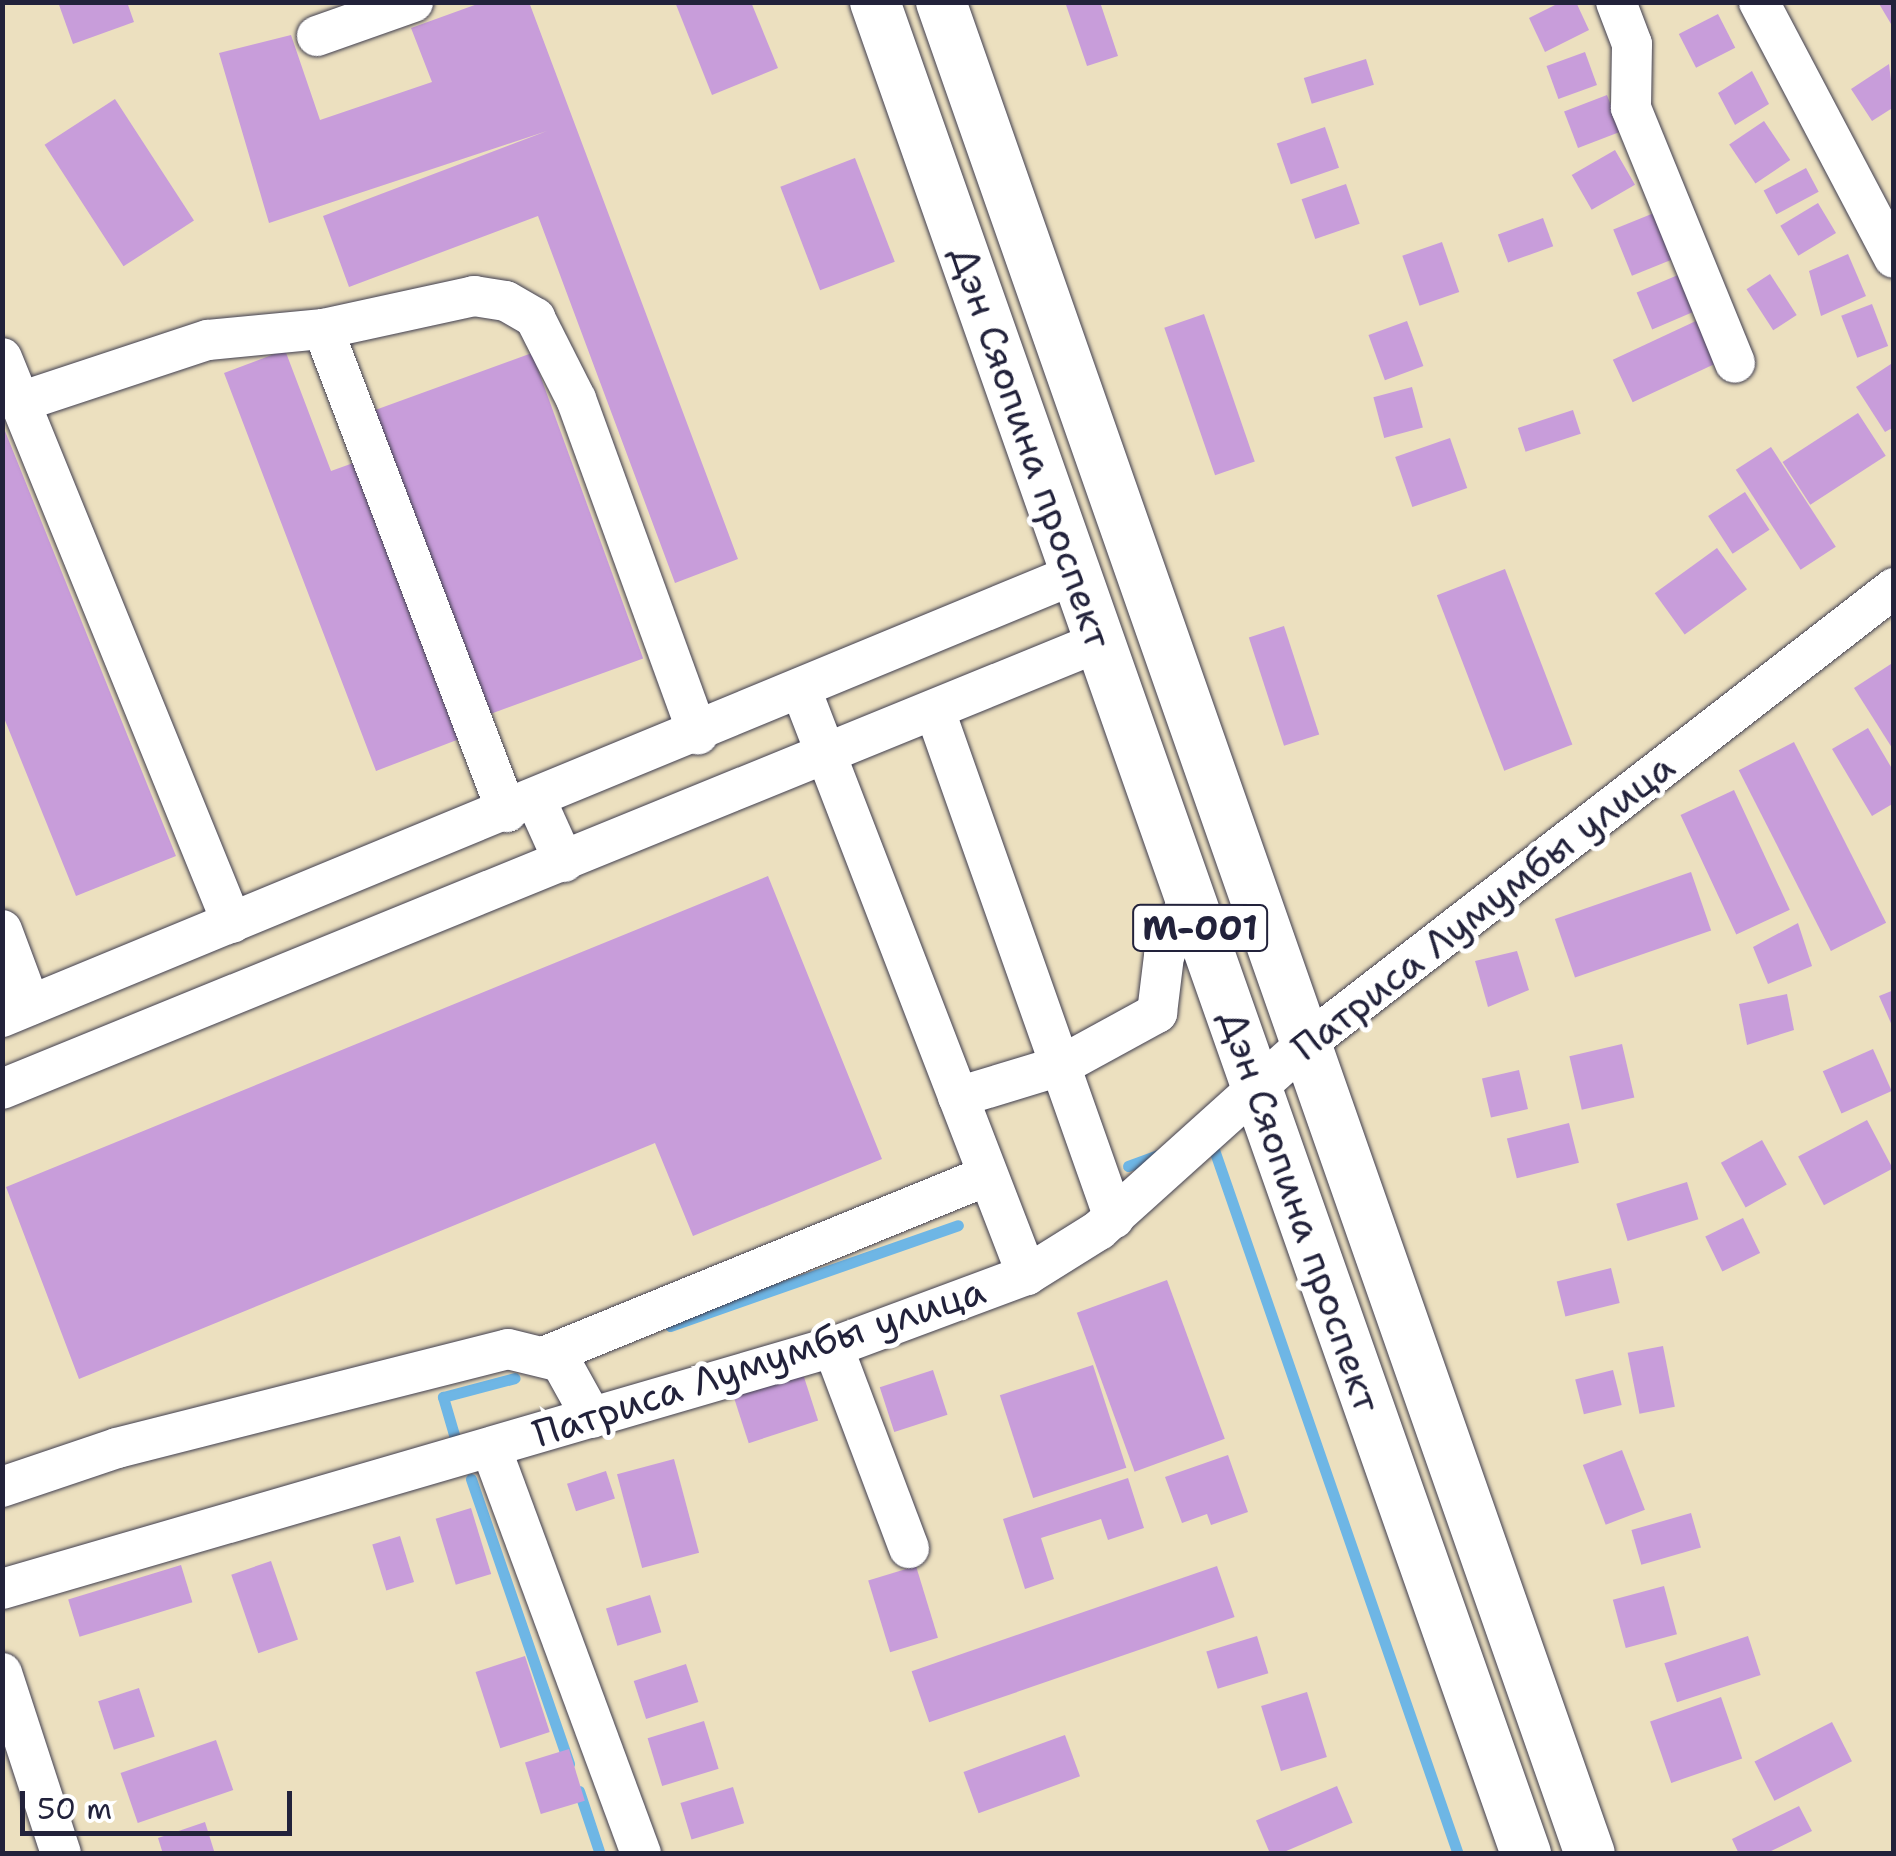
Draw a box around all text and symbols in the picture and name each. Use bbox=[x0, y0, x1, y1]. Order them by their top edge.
street label: Дэн Сяопина проспект bbox=[941, 240, 1121, 654]
street label: Патриса Лумумбы улица bbox=[1283, 744, 1683, 1070]
road number: M-001 bbox=[1130, 898, 1270, 958]
street label: Дэн Сяопина проспект bbox=[1210, 1004, 1390, 1418]
street label: Патриса Лумумбы улица bbox=[527, 1267, 991, 1457]
scale bar bbox=[25, 1771, 298, 1833]
text: 50 m bbox=[37, 1788, 112, 1829]

